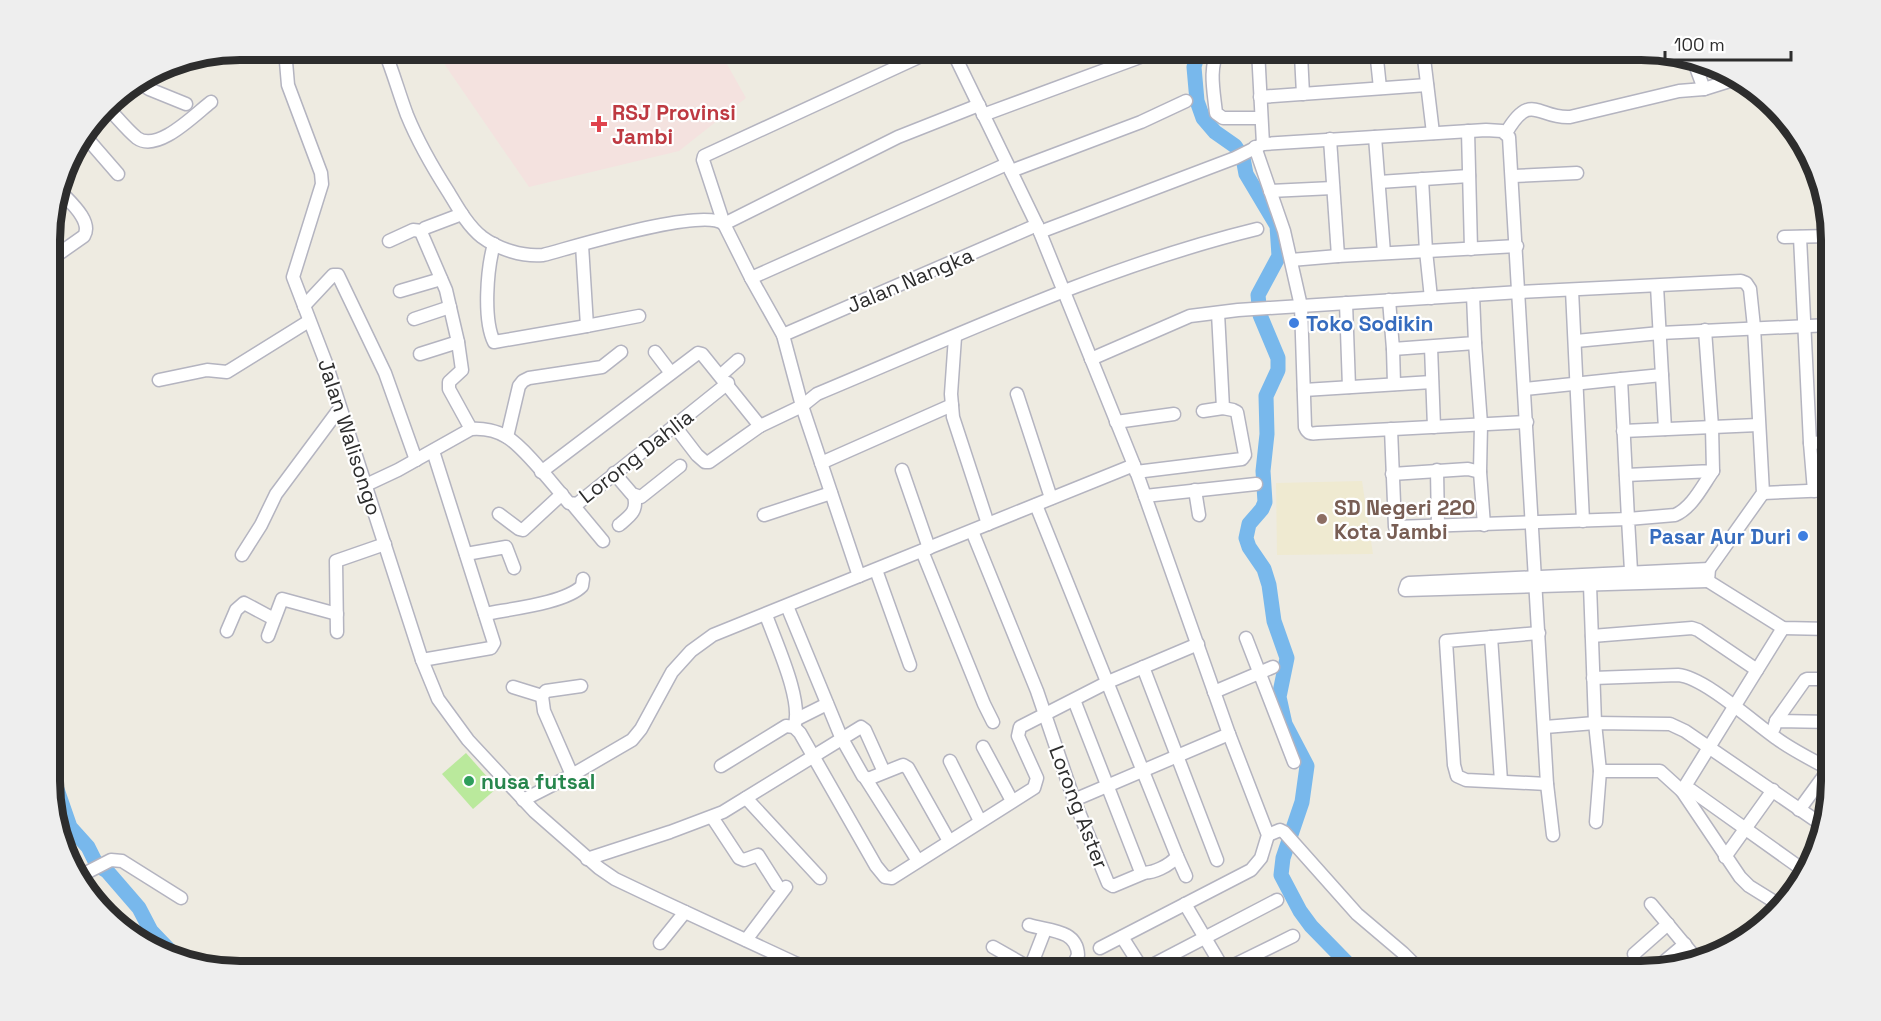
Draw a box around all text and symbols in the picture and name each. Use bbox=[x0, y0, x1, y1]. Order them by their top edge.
scale bar bbox=[1665, 24, 1791, 62]
text: 100 m bbox=[1674, 33, 1725, 56]
place label: RSJ Provinsi Jambi bbox=[612, 99, 736, 150]
marker: RSJ Provinsi Jambi bbox=[590, 115, 608, 133]
street label: Jalan Nangka bbox=[843, 241, 977, 319]
place label: Toko Sodikin bbox=[1306, 310, 1434, 337]
marker: Toko Sodikin bbox=[1287, 316, 1301, 330]
street label: Jalan Walisongo bbox=[312, 355, 388, 519]
street label: Lorong Dahlia bbox=[573, 403, 699, 509]
place label: SD Negeri 220 Kota Jambi bbox=[1334, 494, 1475, 545]
marker: SD Negeri 220 Kota Jambi bbox=[1315, 512, 1329, 526]
place label: Pasar Aur Duri bbox=[1649, 523, 1791, 550]
marker: Pasar Aur Duri bbox=[1796, 529, 1810, 543]
street label: Lorong Aster bbox=[1043, 741, 1115, 873]
place label: nusa futsal bbox=[481, 768, 595, 795]
marker: nusa futsal bbox=[462, 774, 476, 788]

